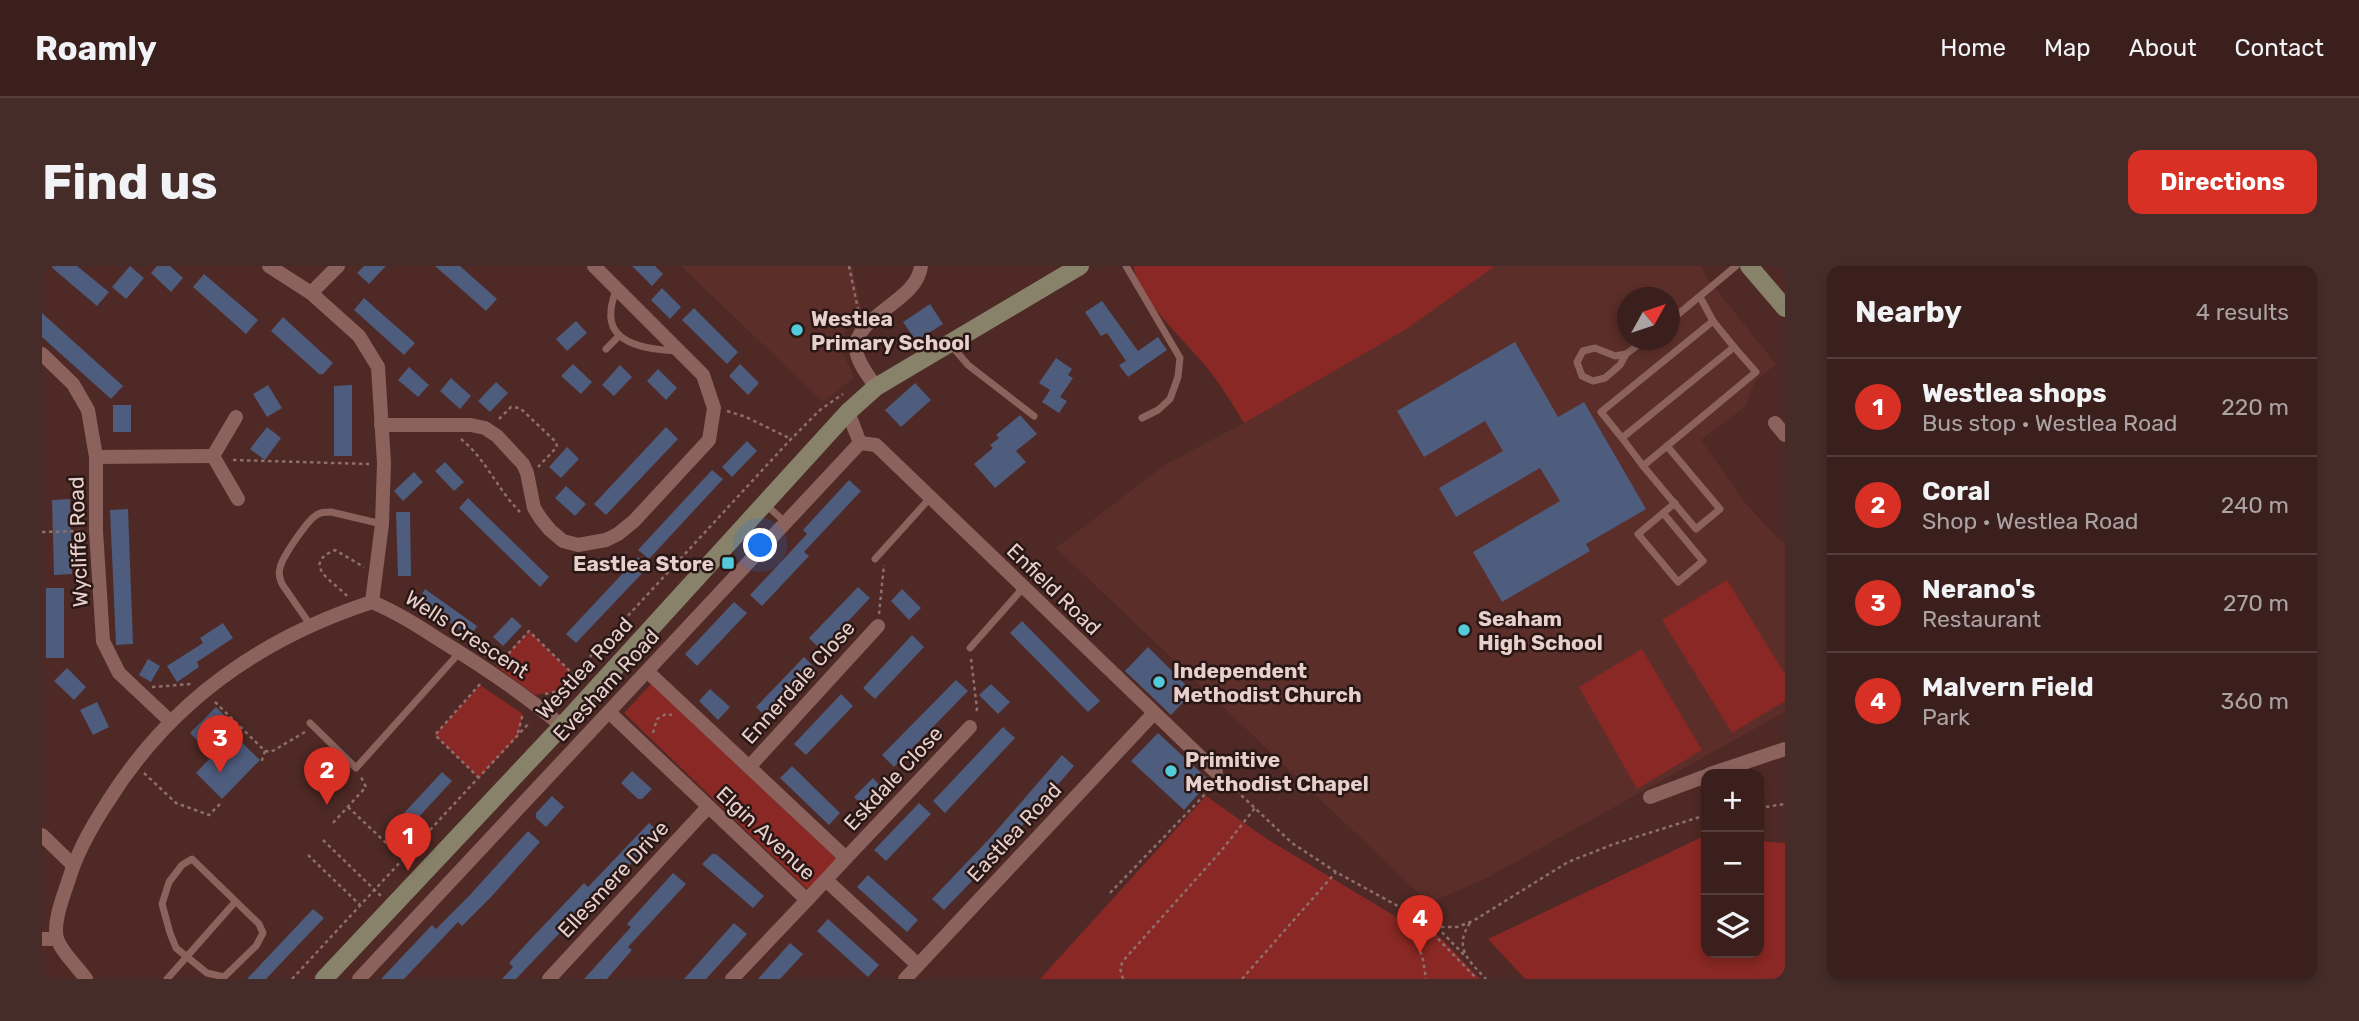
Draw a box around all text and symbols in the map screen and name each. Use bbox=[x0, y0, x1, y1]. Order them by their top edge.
text: Roamly bbox=[35, 29, 157, 68]
text: Home bbox=[1940, 34, 2006, 62]
text: Map bbox=[2044, 34, 2091, 62]
text: About bbox=[2129, 34, 2197, 62]
text: Contact bbox=[2235, 34, 2324, 62]
button: Directions bbox=[2128, 150, 2317, 214]
text: Find us bbox=[42, 153, 218, 211]
north arrow bbox=[1617, 287, 1680, 350]
text: Nearby bbox=[1855, 294, 1962, 330]
text: 4 results bbox=[2196, 298, 2289, 326]
place label: Westlea Primary School bbox=[811, 306, 970, 355]
marker: Westlea Primary School bbox=[789, 322, 805, 338]
text: Westlea shops bbox=[1922, 378, 2107, 409]
text: 1 bbox=[1872, 393, 1884, 421]
text: 220 m bbox=[2221, 393, 2289, 421]
text: Bus stop · Westlea Road bbox=[1922, 409, 2178, 437]
street label: Wycliffe Road bbox=[63, 476, 93, 608]
text: Coral bbox=[1922, 476, 1991, 507]
text: 2 bbox=[1871, 491, 1885, 519]
text: 240 m bbox=[2221, 491, 2289, 519]
text: Shop · Westlea Road bbox=[1922, 507, 2139, 535]
your location bbox=[743, 528, 777, 562]
street label: Enfield Road bbox=[1002, 538, 1106, 640]
place label: Eastlea Store bbox=[573, 551, 714, 576]
marker: Eastlea Store bbox=[720, 555, 736, 571]
text: Nerano's bbox=[1922, 574, 2035, 605]
street label: Wells Crescent bbox=[400, 585, 534, 683]
text: 3 bbox=[1870, 589, 1886, 617]
text: 270 m bbox=[2223, 589, 2289, 617]
text: Restaurant bbox=[1922, 605, 2041, 633]
place label: Seaham High School bbox=[1478, 606, 1603, 655]
street label: Westlea Road bbox=[530, 612, 638, 724]
street label: Ennerdale Close bbox=[736, 615, 860, 749]
marker: Seaham High School bbox=[1456, 622, 1472, 638]
street label: Evesham Road bbox=[548, 624, 664, 746]
place label: Independent Methodist Church bbox=[1173, 658, 1362, 707]
text: Malvern Field bbox=[1922, 672, 2094, 703]
marker: Independent Methodist Church bbox=[1151, 674, 1167, 690]
text: 4 bbox=[1870, 687, 1886, 715]
text: 360 m bbox=[2221, 687, 2289, 715]
text: Park bbox=[1922, 703, 1970, 731]
pin: 3 bbox=[197, 715, 243, 773]
street label: Eskdale Close bbox=[838, 721, 948, 835]
pin: 2 bbox=[304, 747, 350, 805]
place label: Primitive Methodist Chapel bbox=[1185, 747, 1369, 796]
marker: Primitive Methodist Chapel bbox=[1163, 763, 1179, 779]
map controls bbox=[1701, 769, 1764, 958]
button: + bbox=[1701, 769, 1764, 832]
street label: Eastlea Road bbox=[962, 777, 1066, 887]
street label: Elgin Avenue bbox=[711, 781, 821, 885]
pin: 1 bbox=[385, 813, 431, 871]
street label: Ellesmere Drive bbox=[552, 815, 674, 943]
button: − bbox=[1701, 832, 1764, 895]
pin: 4 bbox=[1397, 895, 1443, 953]
button: layers bbox=[1701, 895, 1764, 958]

